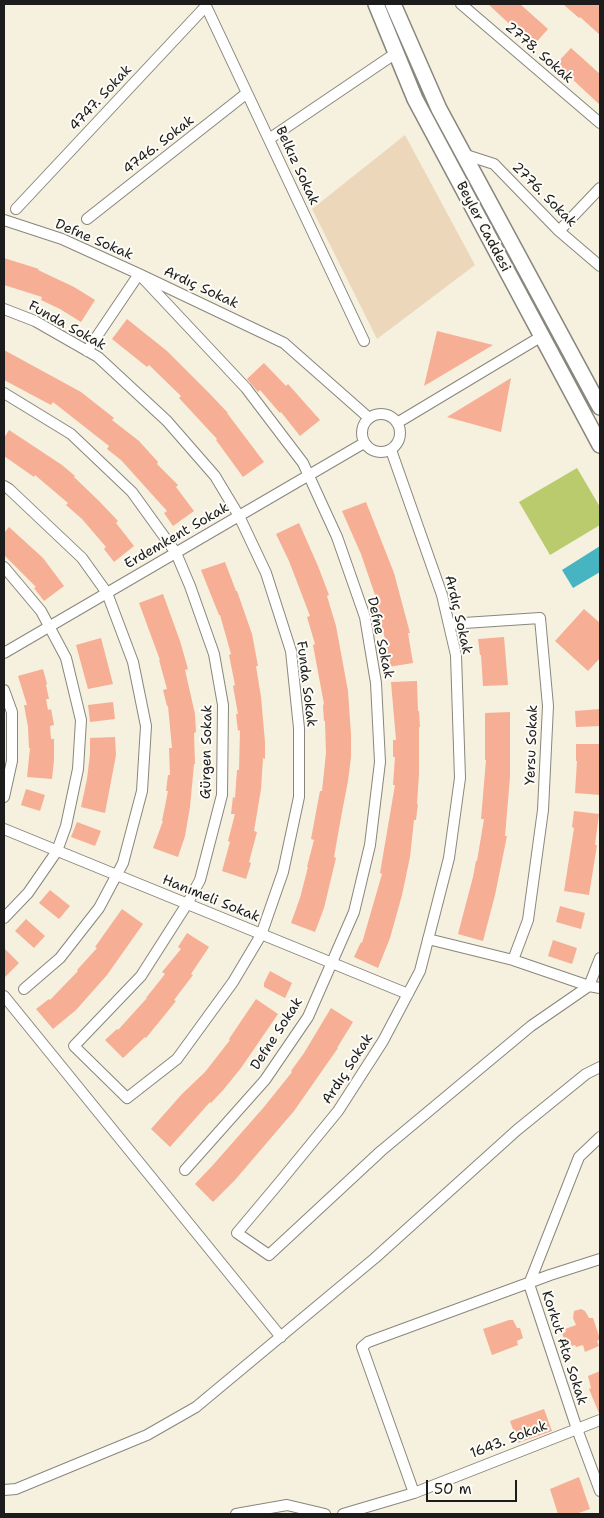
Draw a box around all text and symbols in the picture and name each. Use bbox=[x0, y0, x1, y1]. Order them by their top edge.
street label: 2778. Sokak bbox=[502, 19, 576, 87]
street label: 4747. Sokak bbox=[66, 62, 136, 134]
street label: 4746. Sokak bbox=[120, 112, 198, 178]
street label: Belkız Sokak bbox=[271, 124, 323, 208]
street label: 2776. Sokak bbox=[508, 159, 580, 231]
street label: Beyler Caddesi bbox=[452, 179, 514, 275]
street label: Defne Sokak bbox=[52, 216, 136, 264]
street label: Ardıç Sokak bbox=[161, 263, 241, 313]
street label: Funda Sokak bbox=[25, 298, 109, 354]
street label: Erdemkent Sokak bbox=[122, 499, 232, 573]
street label: Ardıç Sokak bbox=[441, 574, 475, 656]
street label: Defne Sokak bbox=[363, 596, 397, 680]
street label: Funda Sokak bbox=[292, 640, 320, 728]
street label: Yersu Sokak bbox=[522, 704, 542, 786]
street label: Gürgen Sokak bbox=[198, 705, 216, 799]
street label: Hanımeli Sokak bbox=[160, 872, 262, 926]
street label: Defne Sokak bbox=[247, 995, 307, 1073]
street label: Ardıç Sokak bbox=[319, 1031, 377, 1107]
street label: Korkut Ata Sokak bbox=[538, 1289, 590, 1407]
street label: 1643. Sokak bbox=[468, 1418, 550, 1462]
scale bar bbox=[429, 1470, 520, 1502]
text: 50 m bbox=[434, 1479, 472, 1499]

